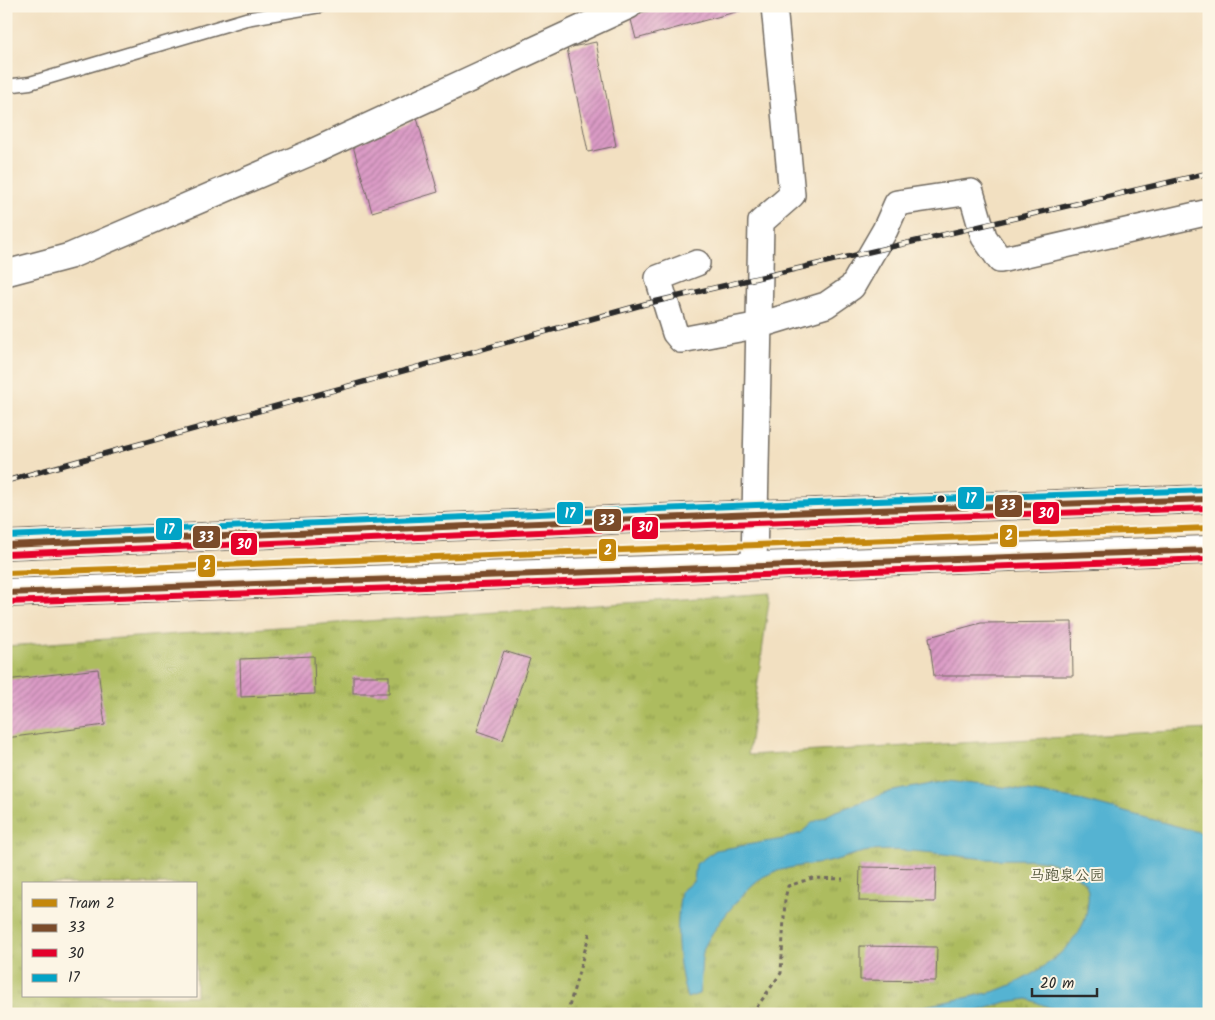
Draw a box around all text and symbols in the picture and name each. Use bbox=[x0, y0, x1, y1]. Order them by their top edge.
line badge: 17 bbox=[957, 486, 985, 510]
text: 17 bbox=[966, 488, 977, 510]
unlabelled marker bbox=[936, 494, 946, 504]
line badge: 33 bbox=[994, 494, 1023, 518]
text: 33 bbox=[999, 495, 1016, 517]
line badge: 17 bbox=[556, 501, 584, 525]
line badge: 30 bbox=[1032, 501, 1060, 525]
text: 17 bbox=[565, 503, 576, 525]
text: 30 bbox=[1038, 503, 1054, 525]
line badge: 33 bbox=[593, 508, 622, 532]
text: 33 bbox=[598, 510, 615, 532]
line badge: 30 bbox=[631, 516, 659, 540]
line badge: 17 bbox=[155, 517, 183, 541]
text: 30 bbox=[637, 517, 653, 539]
text: 17 bbox=[164, 519, 175, 541]
line badge: 2 bbox=[999, 524, 1018, 548]
line badge: 33 bbox=[192, 525, 221, 549]
text: 2 bbox=[1005, 525, 1013, 547]
text: 33 bbox=[197, 527, 214, 549]
line badge: 30 bbox=[230, 532, 258, 556]
text: 30 bbox=[236, 534, 252, 556]
line badge: 2 bbox=[598, 538, 617, 562]
text: 2 bbox=[604, 540, 612, 562]
line badge: 2 bbox=[197, 554, 216, 578]
text: 2 bbox=[203, 555, 211, 577]
park label: 马跑泉公园 bbox=[1029, 864, 1105, 888]
legend bbox=[22, 882, 198, 998]
text: Tram 2 bbox=[68, 892, 115, 916]
text: 33 bbox=[68, 916, 86, 940]
text: 30 bbox=[68, 942, 85, 966]
scale bar bbox=[1032, 965, 1098, 997]
text: 17 bbox=[68, 966, 81, 990]
text: 20 m bbox=[1040, 972, 1074, 996]

